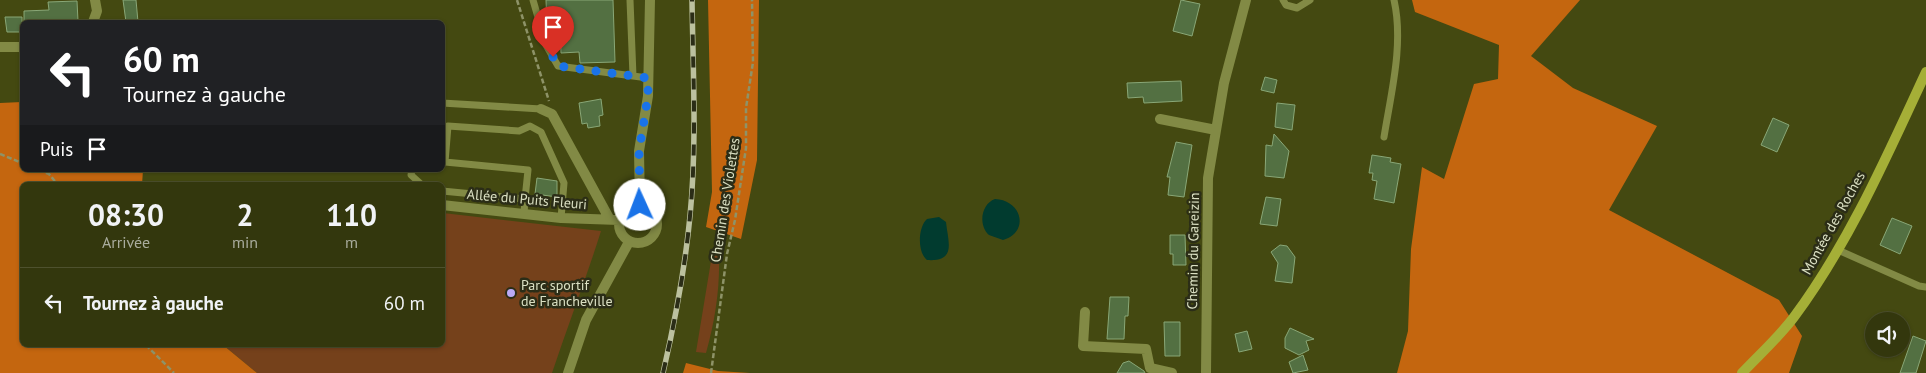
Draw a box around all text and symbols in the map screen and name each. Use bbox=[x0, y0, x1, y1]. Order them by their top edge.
pin bbox=[532, 6, 574, 57]
icon: arrive bbox=[539, 13, 567, 41]
text: 60 m bbox=[123, 36, 200, 82]
icon: left bbox=[40, 40, 105, 105]
text: Tournez à gauche bbox=[123, 80, 286, 108]
icon: arrive bbox=[83, 135, 111, 163]
street label: Chemin des Violettes bbox=[706, 136, 744, 264]
text: Puis bbox=[40, 137, 73, 161]
street label: Montée des Roches bbox=[1797, 168, 1869, 278]
position arrow bbox=[613, 178, 665, 230]
street label: Allée du Puits Fleuri bbox=[466, 185, 588, 213]
street label: Chemin du Gareizin bbox=[1183, 192, 1203, 310]
text: 08:30 bbox=[88, 195, 164, 234]
text: 2 bbox=[237, 195, 254, 234]
text: 110 bbox=[326, 195, 377, 234]
text: Arrivée bbox=[102, 232, 150, 252]
text: min bbox=[232, 232, 258, 252]
text: m bbox=[345, 232, 358, 252]
place label: Parc sportif de Francheville bbox=[521, 276, 613, 310]
marker: Parc sportif de Francheville bbox=[505, 287, 517, 299]
icon: left bbox=[40, 289, 68, 317]
text: Tournez à gauche bbox=[83, 291, 224, 315]
text: 60 m bbox=[384, 291, 425, 315]
map controls bbox=[1865, 312, 1910, 357]
button: sound bbox=[1865, 312, 1910, 357]

